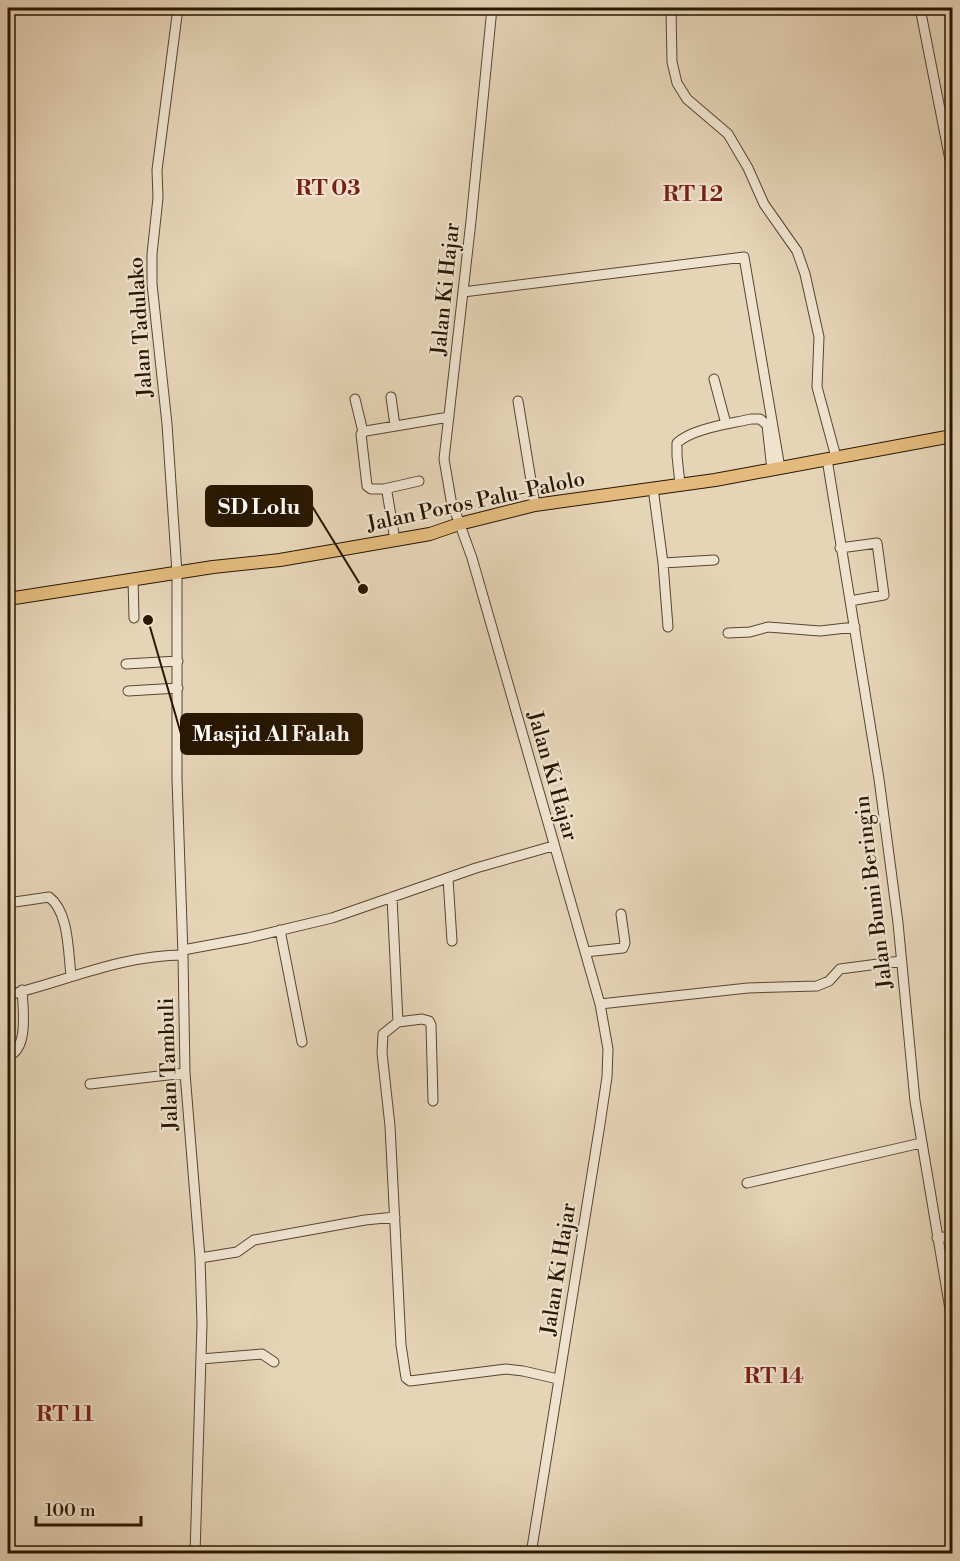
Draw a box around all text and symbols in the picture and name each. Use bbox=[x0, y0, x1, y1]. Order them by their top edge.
district label: RT 03 bbox=[296, 175, 360, 202]
district label: RT 12 bbox=[663, 181, 723, 208]
street label: Jalan Ki Hajar bbox=[426, 221, 466, 358]
street label: Jalan Tadulako bbox=[123, 256, 159, 399]
street label: Jalan Poros Palu-Palolo bbox=[364, 466, 587, 538]
callout: SD Lolu bbox=[206, 486, 312, 526]
text: SD Lolu bbox=[218, 494, 301, 521]
street label: Jalan Ki Hajar bbox=[521, 707, 583, 844]
callout: Masjid Al Falah bbox=[181, 714, 362, 754]
text: Masjid Al Falah bbox=[192, 721, 350, 748]
street label: Jalan Bumi Beringin bbox=[849, 794, 899, 991]
street label: Jalan Tambuli bbox=[154, 997, 184, 1132]
street label: Jalan Ki Hajar bbox=[536, 1201, 582, 1338]
district label: RT 14 bbox=[744, 1363, 804, 1390]
district label: RT 11 bbox=[36, 1401, 94, 1428]
scale bar bbox=[36, 1489, 141, 1527]
text: 100 m bbox=[45, 1499, 96, 1522]

